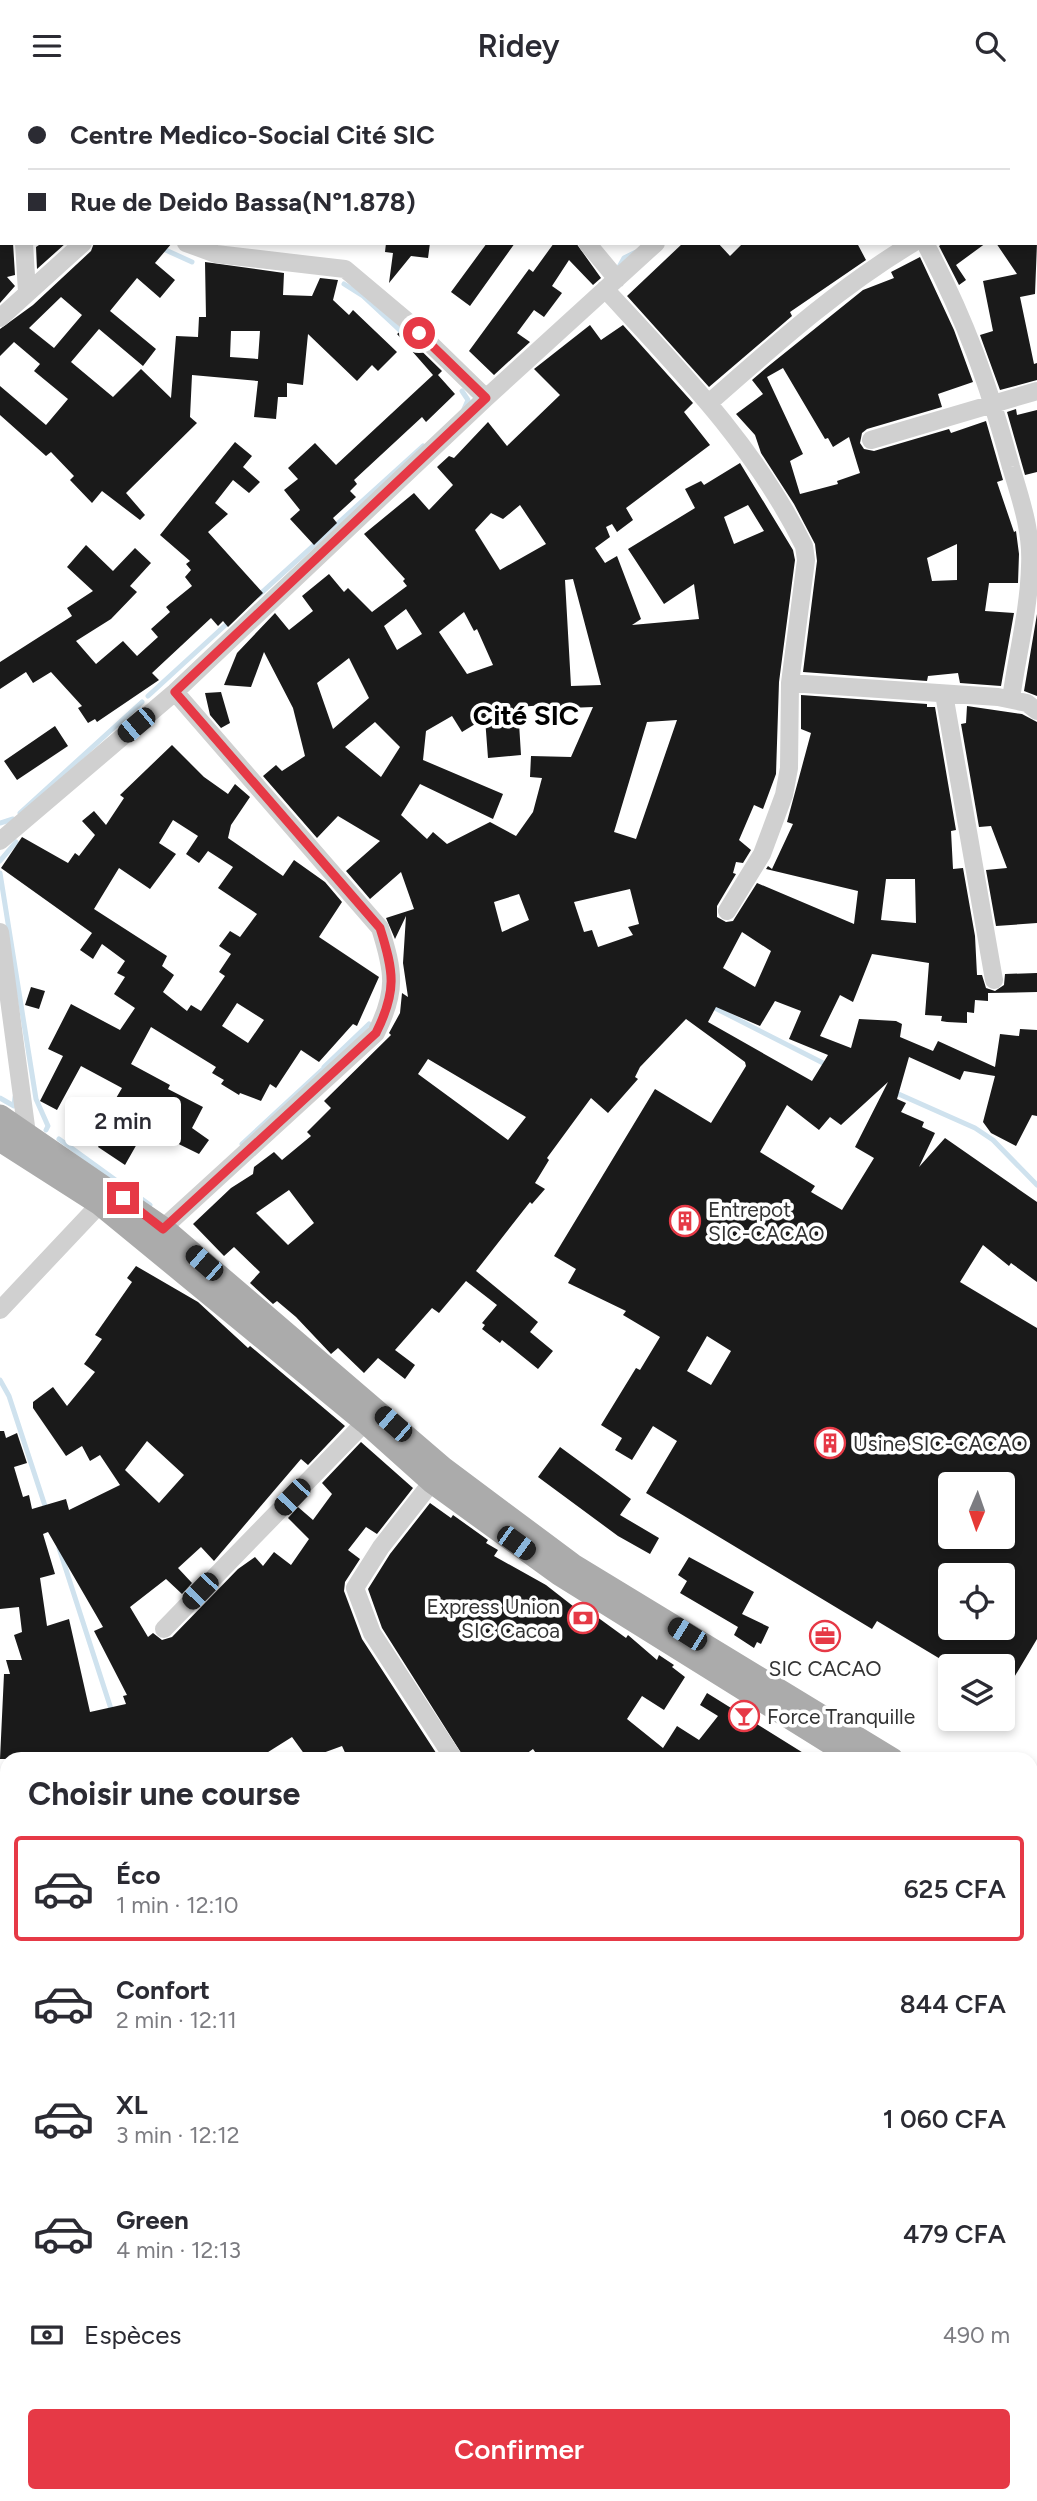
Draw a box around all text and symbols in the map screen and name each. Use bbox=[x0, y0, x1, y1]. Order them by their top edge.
icon: menu bbox=[28, 27, 66, 65]
text: Ridey bbox=[477, 27, 560, 65]
icon: search bbox=[971, 27, 1009, 65]
text: Centre Medico-Social Cité SIC bbox=[70, 119, 435, 151]
text: Rue de Deido Bassa(N°1.878) bbox=[70, 186, 416, 218]
route start bbox=[403, 317, 435, 349]
district label: Cité SIC bbox=[473, 698, 579, 732]
car bbox=[114, 703, 159, 747]
callout: 2 min bbox=[65, 1097, 181, 1145]
text: 2 min bbox=[94, 1107, 152, 1135]
route end bbox=[107, 1182, 139, 1214]
place label: Entrepot SIC-CACAO bbox=[708, 1197, 825, 1246]
building icon: Entrepot SIC-CACAO bbox=[668, 1204, 702, 1238]
car bbox=[182, 1241, 227, 1285]
car bbox=[371, 1402, 416, 1446]
building icon: Usine SIC-CACAO bbox=[813, 1426, 847, 1460]
place label: Usine SIC-CACAO bbox=[853, 1431, 1027, 1456]
north arrow bbox=[938, 1472, 1015, 1549]
map controls bbox=[938, 1472, 1015, 1731]
car bbox=[270, 1475, 315, 1519]
car bbox=[493, 1522, 540, 1564]
button: locate bbox=[938, 1563, 1015, 1640]
car bbox=[178, 1569, 223, 1613]
place label: Express Union SIC Cacoa bbox=[427, 1594, 560, 1643]
bank icon: Express Union SIC Cacoa bbox=[566, 1601, 600, 1635]
car bbox=[664, 1614, 711, 1654]
office icon: SIC CACAO bbox=[808, 1619, 842, 1653]
button: layers bbox=[938, 1654, 1015, 1731]
place label: SIC CACAO bbox=[768, 1656, 882, 1681]
bar icon: Force Tranquille bbox=[727, 1699, 761, 1733]
place label: Force Tranquille bbox=[767, 1704, 915, 1729]
text: Choisir une course bbox=[28, 1775, 300, 1813]
icon: car bbox=[32, 1857, 95, 1920]
text: Éco bbox=[116, 1859, 161, 1891]
text: 625 CFA bbox=[904, 1873, 1006, 1905]
text: 1 min · 12:10 bbox=[116, 1891, 239, 1919]
icon: car bbox=[32, 1972, 95, 2035]
text: Confort bbox=[116, 1974, 210, 2006]
text: 844 CFA bbox=[900, 1988, 1006, 2020]
text: 2 min · 12:11 bbox=[116, 2006, 237, 2034]
icon: car bbox=[32, 2087, 95, 2150]
text: XL bbox=[116, 2089, 148, 2121]
text: 1 060 CFA bbox=[883, 2103, 1006, 2135]
text: 3 min · 12:12 bbox=[116, 2121, 240, 2149]
icon: car bbox=[32, 2202, 95, 2265]
text: Green bbox=[116, 2204, 189, 2236]
text: 479 CFA bbox=[903, 2218, 1006, 2250]
text: 4 min · 12:13 bbox=[116, 2236, 241, 2264]
icon: cash bbox=[28, 2316, 66, 2354]
text: Espèces bbox=[84, 2319, 181, 2351]
text: 490 m bbox=[943, 2321, 1010, 2349]
button: Confirmer bbox=[28, 2409, 1010, 2489]

